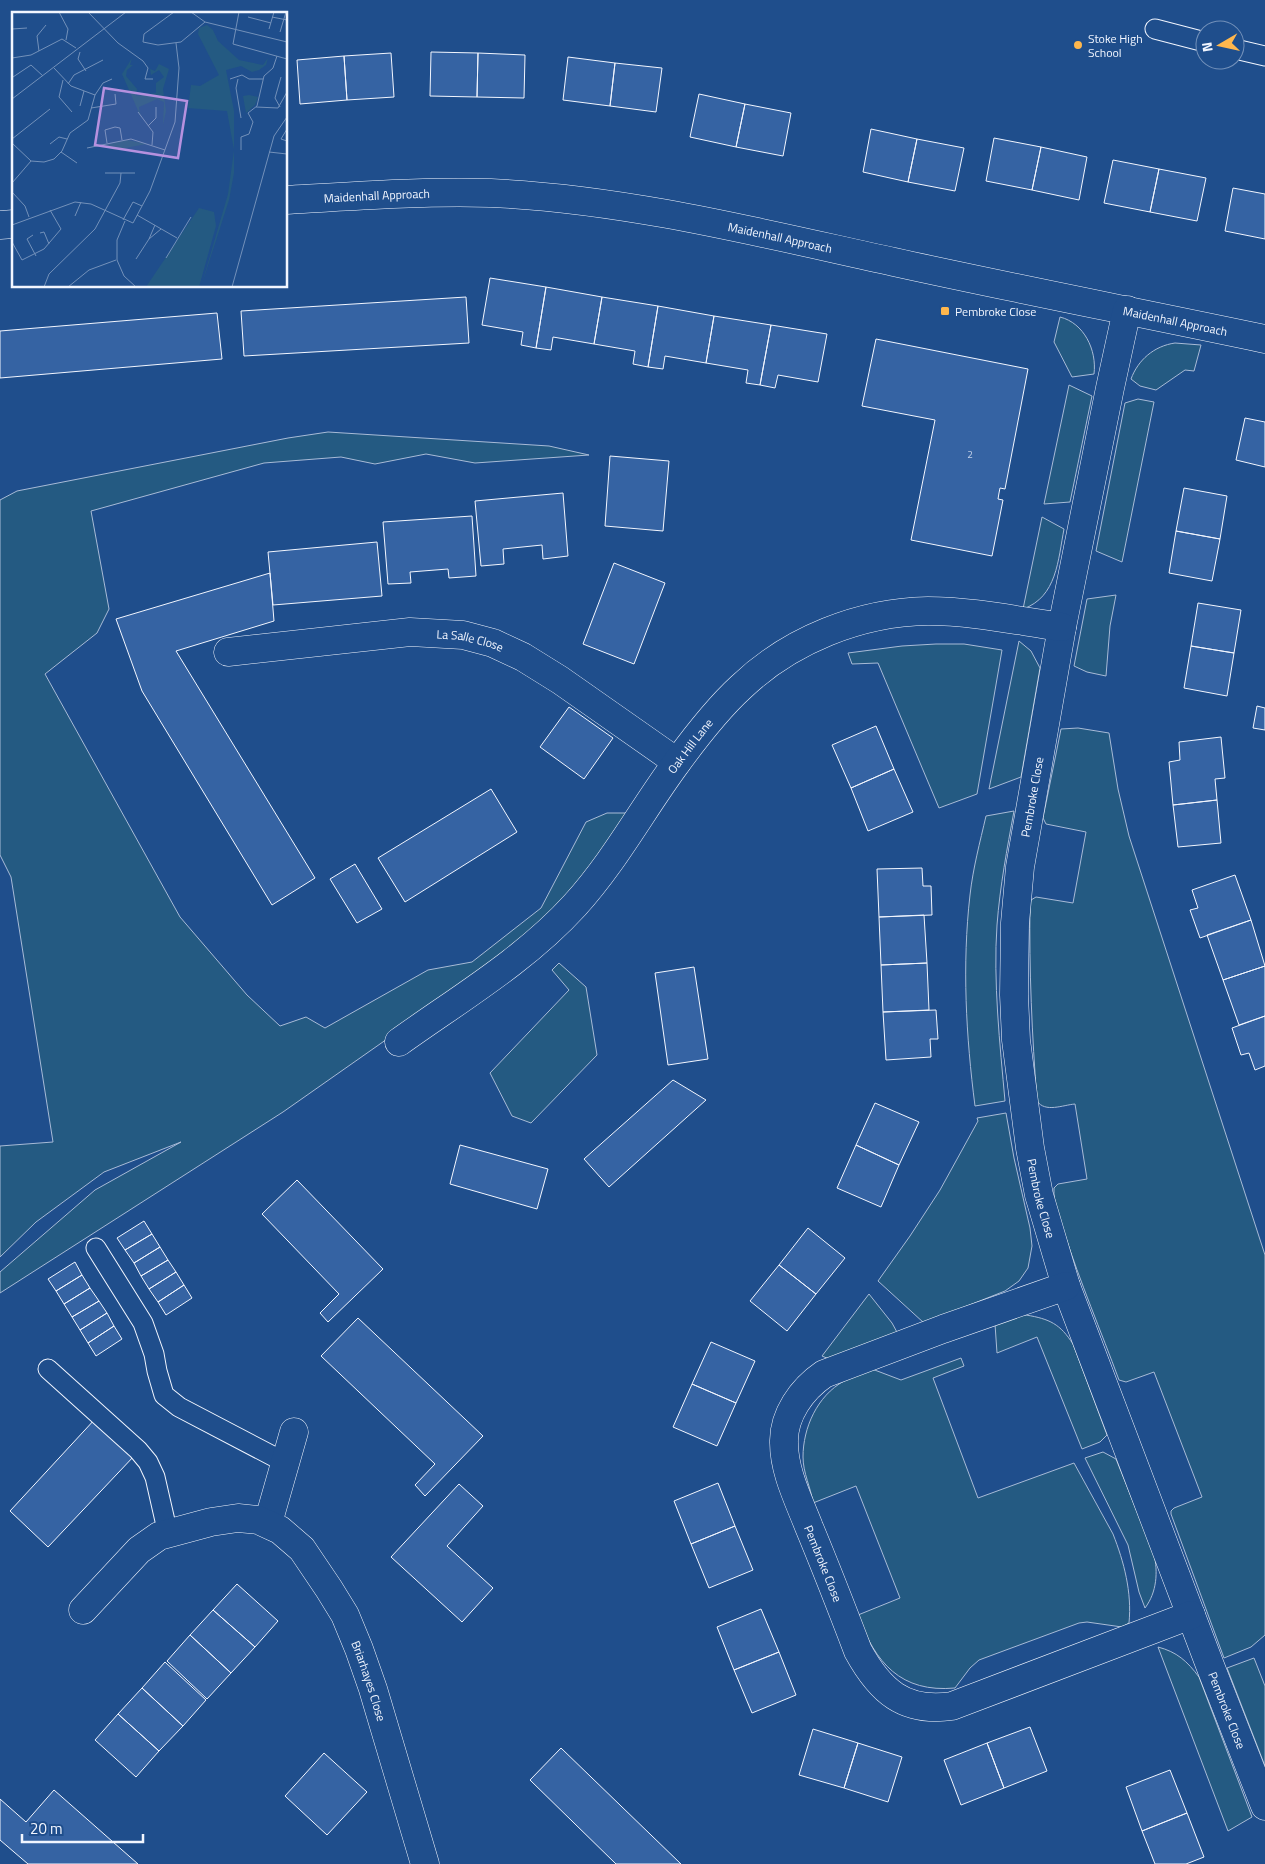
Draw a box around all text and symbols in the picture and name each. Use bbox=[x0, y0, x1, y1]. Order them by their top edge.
inset map bbox=[12, 12, 288, 288]
north arrow bbox=[1195, 20, 1245, 70]
place label: Stoke High School bbox=[1088, 29, 1143, 62]
marker: Stoke High School bbox=[1072, 39, 1084, 51]
text: N bbox=[1196, 41, 1218, 54]
street label: Maidenhall Approach bbox=[323, 183, 430, 207]
street label: Maidenhall Approach bbox=[726, 216, 834, 258]
street label: Maidenhall Approach bbox=[1121, 301, 1229, 340]
place label: Pembroke Close bbox=[955, 302, 1036, 321]
marker: Pembroke Close bbox=[939, 305, 951, 317]
house number: 2 bbox=[967, 447, 973, 462]
street label: La Salle Close bbox=[436, 624, 507, 656]
street label: Oak Hill Lane bbox=[662, 714, 717, 777]
street label: Pembroke Close bbox=[1016, 755, 1048, 839]
street label: Pembroke Close bbox=[1023, 1157, 1061, 1240]
street label: Pembroke Close bbox=[800, 1522, 848, 1605]
street label: Briarhayes Close bbox=[347, 1637, 392, 1723]
street label: Pembroke Close bbox=[1204, 1669, 1251, 1752]
scale bar bbox=[22, 1812, 144, 1844]
text: 20 m bbox=[30, 1817, 63, 1840]

